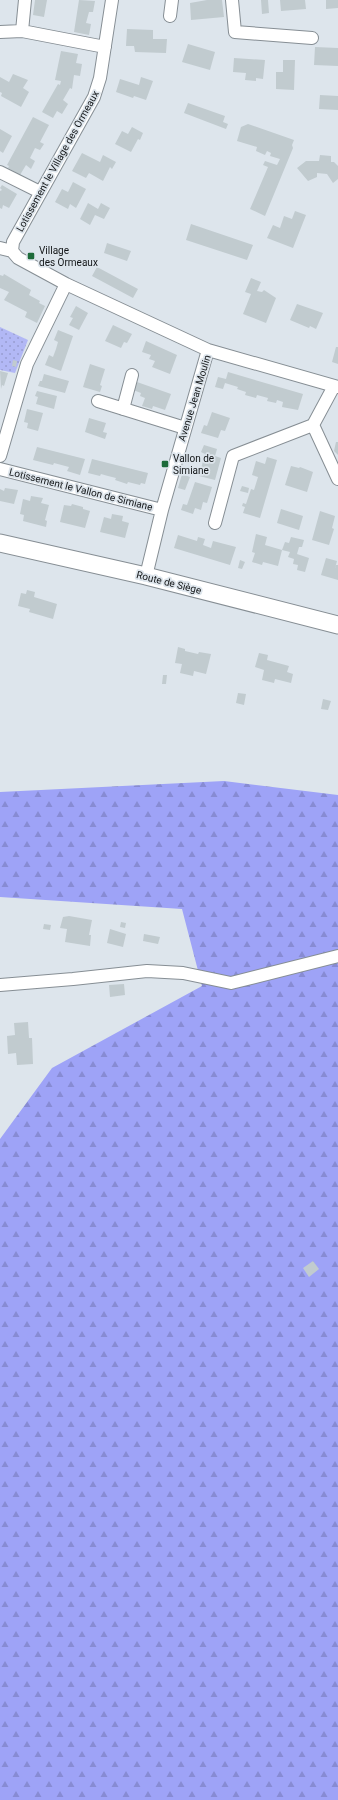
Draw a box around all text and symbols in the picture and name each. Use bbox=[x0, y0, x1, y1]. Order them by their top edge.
street label: Lotissement le Village des Ormeaux bbox=[14, 89, 101, 234]
place label: Village des Ormeaux bbox=[39, 245, 98, 268]
marker: Village des Ormeaux bbox=[26, 251, 36, 261]
street label: Avenue Jean Moulin bbox=[176, 354, 213, 443]
place label: Vallon de Simiane bbox=[173, 453, 214, 476]
marker: Vallon de Simiane bbox=[160, 459, 170, 469]
street label: Lotissement le Vallon de Simiane bbox=[8, 466, 154, 513]
street label: Route de Siège bbox=[135, 569, 202, 596]

